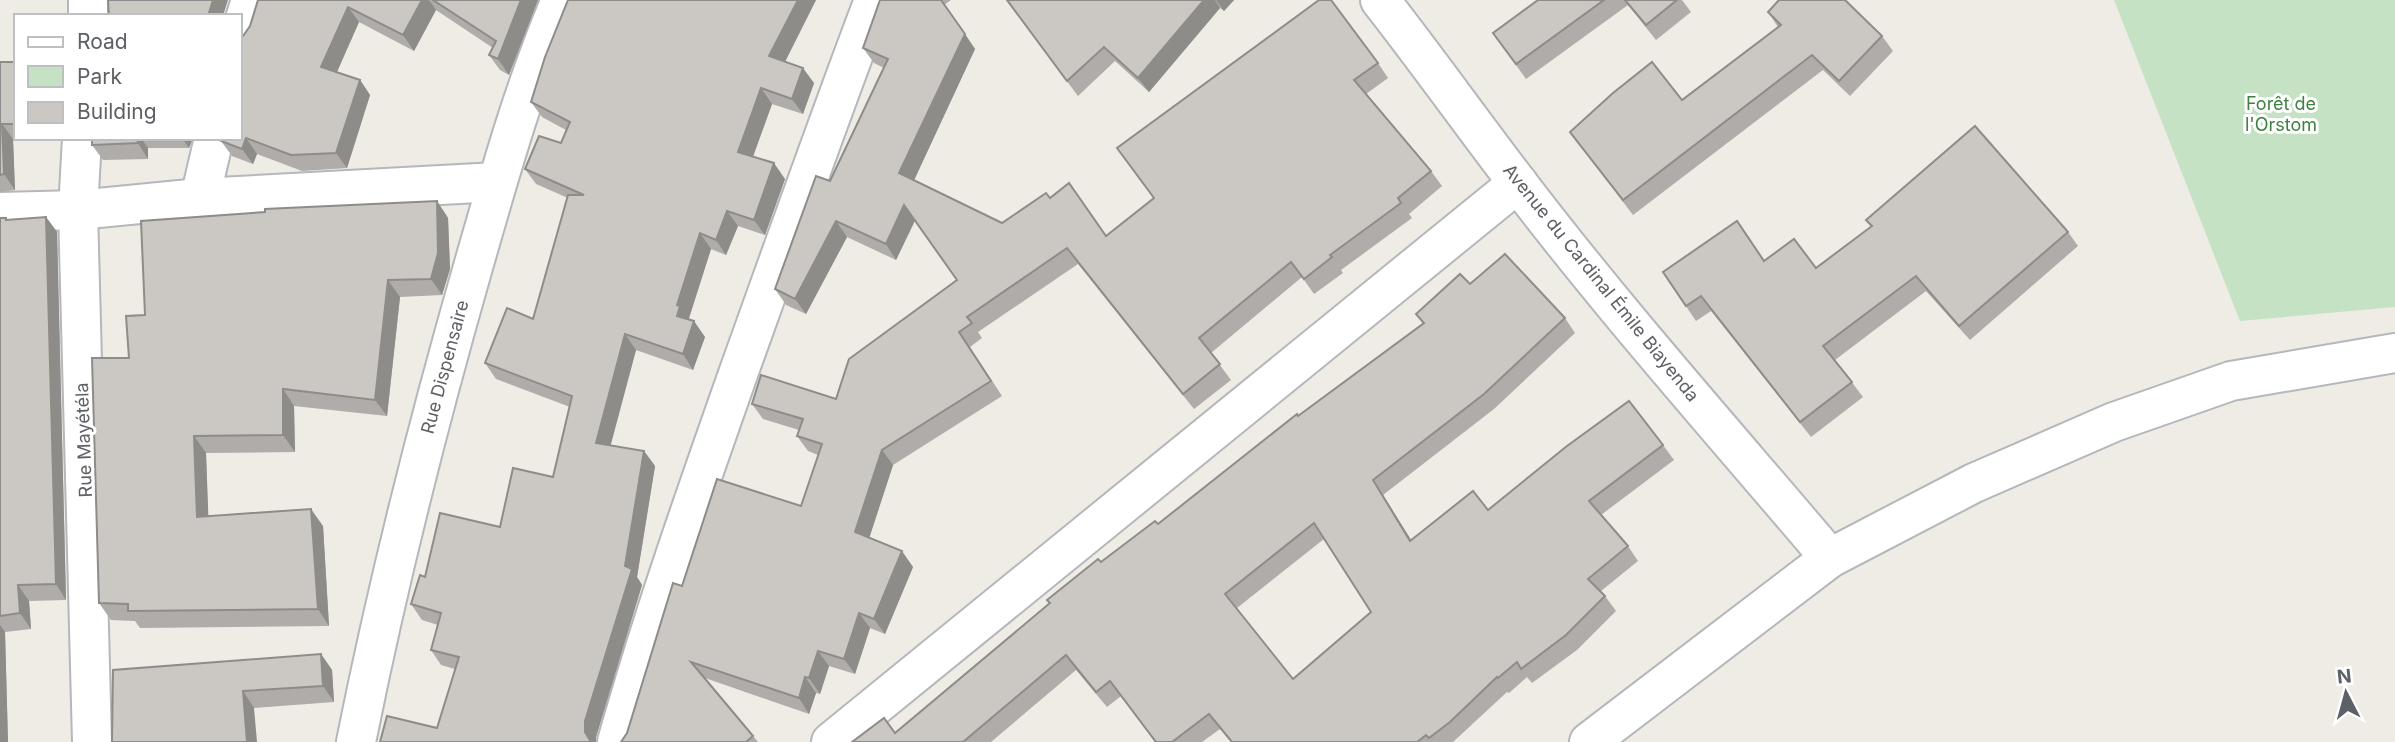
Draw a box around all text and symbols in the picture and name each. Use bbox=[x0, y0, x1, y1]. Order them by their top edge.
legend bbox=[14, 14, 242, 140]
text: Road bbox=[77, 29, 128, 54]
text: Park bbox=[77, 64, 122, 89]
park label: Forêt de l'Orstom bbox=[2245, 93, 2317, 135]
text: Building bbox=[77, 99, 157, 124]
street label: Avenue du Cardinal Émile Biayenda bbox=[1499, 159, 1704, 406]
street label: Rue Dispensaire bbox=[417, 298, 472, 436]
street label: Rue Mayétéla bbox=[71, 382, 96, 498]
north arrow bbox=[2311, 658, 2381, 728]
text: N bbox=[2336, 664, 2353, 689]

